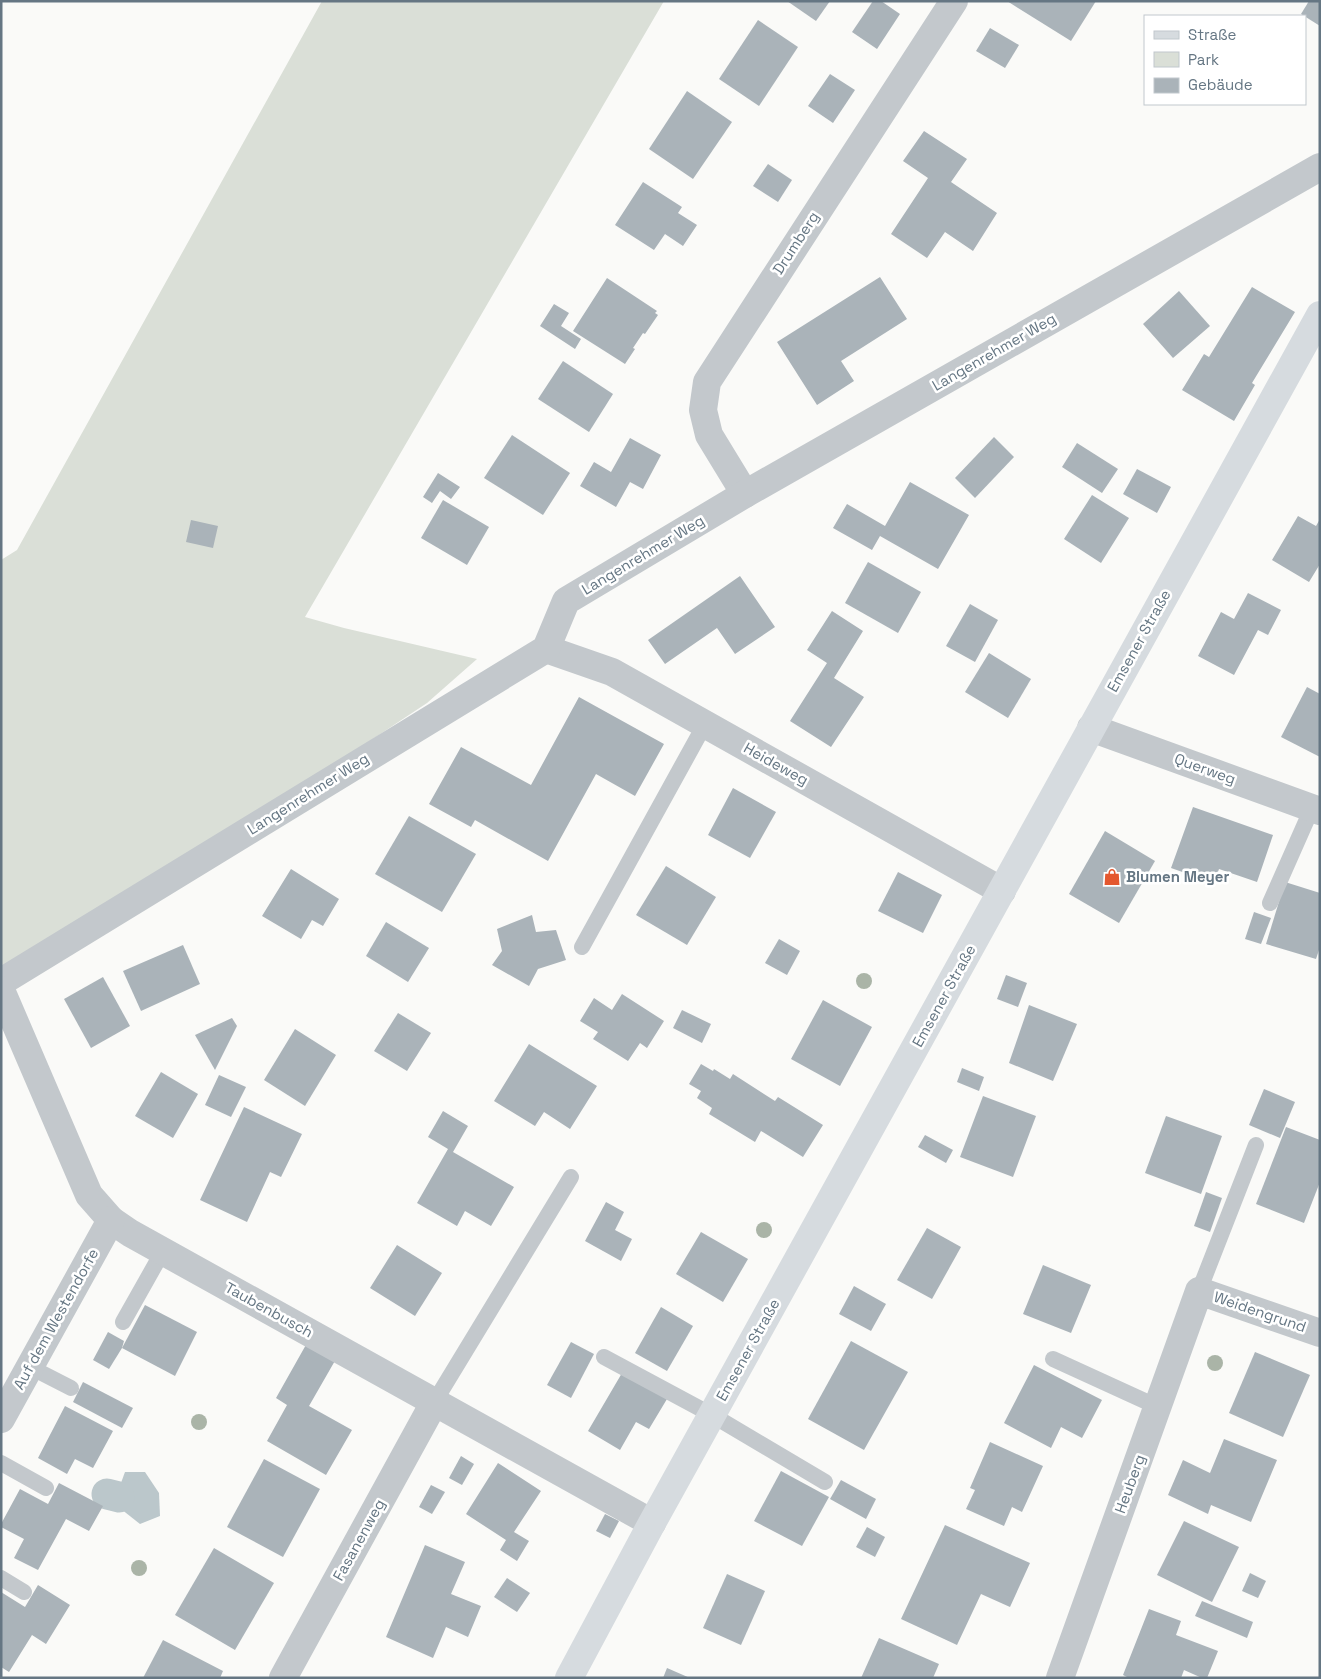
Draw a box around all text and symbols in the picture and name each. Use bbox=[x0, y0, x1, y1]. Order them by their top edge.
legend bbox=[1144, 15, 1306, 105]
text: Straße bbox=[1188, 25, 1237, 44]
text: Park bbox=[1188, 50, 1219, 69]
text: Gebäude bbox=[1188, 75, 1253, 94]
street label: Drumberg bbox=[768, 208, 823, 278]
street label: Langenrehmer Weg bbox=[928, 308, 1059, 395]
street label: Langenrehmer Weg bbox=[578, 510, 708, 599]
street label: Emsener Straße bbox=[1103, 586, 1175, 695]
street label: Heideweg bbox=[741, 738, 812, 789]
street label: Langenrehmer Weg bbox=[243, 748, 372, 839]
street label: Querweg bbox=[1172, 749, 1239, 788]
shop icon: Blumen Meyer bbox=[1102, 867, 1122, 887]
place label: Blumen Meyer bbox=[1126, 867, 1229, 886]
street label: Emsener Straße bbox=[908, 941, 980, 1050]
street label: Auf dem Westendorfe bbox=[9, 1245, 102, 1393]
street label: Taubenbusch bbox=[222, 1278, 317, 1342]
street label: Weidengrund bbox=[1211, 1287, 1309, 1336]
street label: Emsener Straße bbox=[712, 1295, 784, 1404]
street label: Heuberg bbox=[1110, 1452, 1149, 1516]
street label: Fasanenweg bbox=[328, 1496, 389, 1584]

